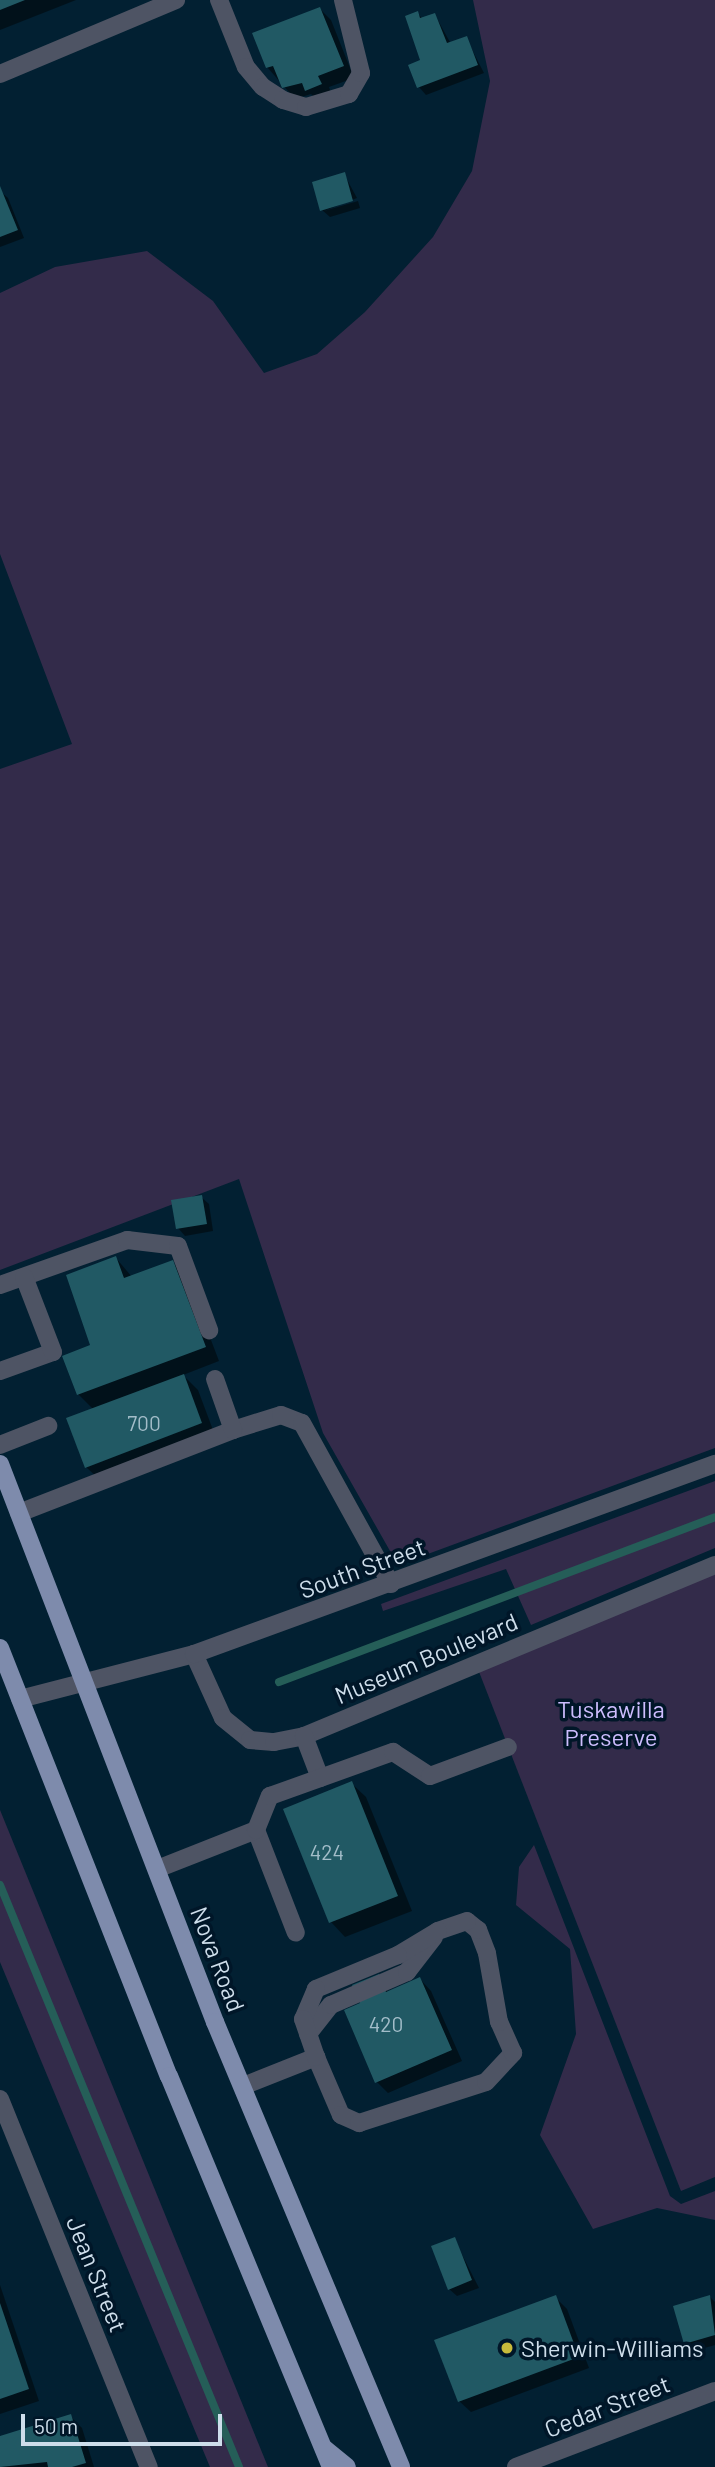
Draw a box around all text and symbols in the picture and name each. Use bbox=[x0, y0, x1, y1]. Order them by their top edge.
house number: 700 bbox=[127, 1410, 161, 1436]
street label: South Street bbox=[295, 1532, 429, 1604]
street label: Museum Boulevard bbox=[330, 1606, 522, 1710]
park label: Tuskawilla Preserve bbox=[557, 1695, 665, 1751]
house number: 424 bbox=[310, 1839, 344, 1865]
street label: Nova Road bbox=[185, 1902, 251, 2016]
house number: 420 bbox=[369, 2011, 403, 2037]
street label: Jean Street bbox=[61, 2212, 133, 2336]
place label: Sherwin-Williams bbox=[521, 2334, 704, 2362]
marker: Sherwin-Williams bbox=[499, 2340, 515, 2356]
street label: Cedar Street bbox=[540, 2369, 674, 2443]
scale bar bbox=[24, 2400, 226, 2444]
text: 50 m bbox=[34, 2413, 78, 2438]

